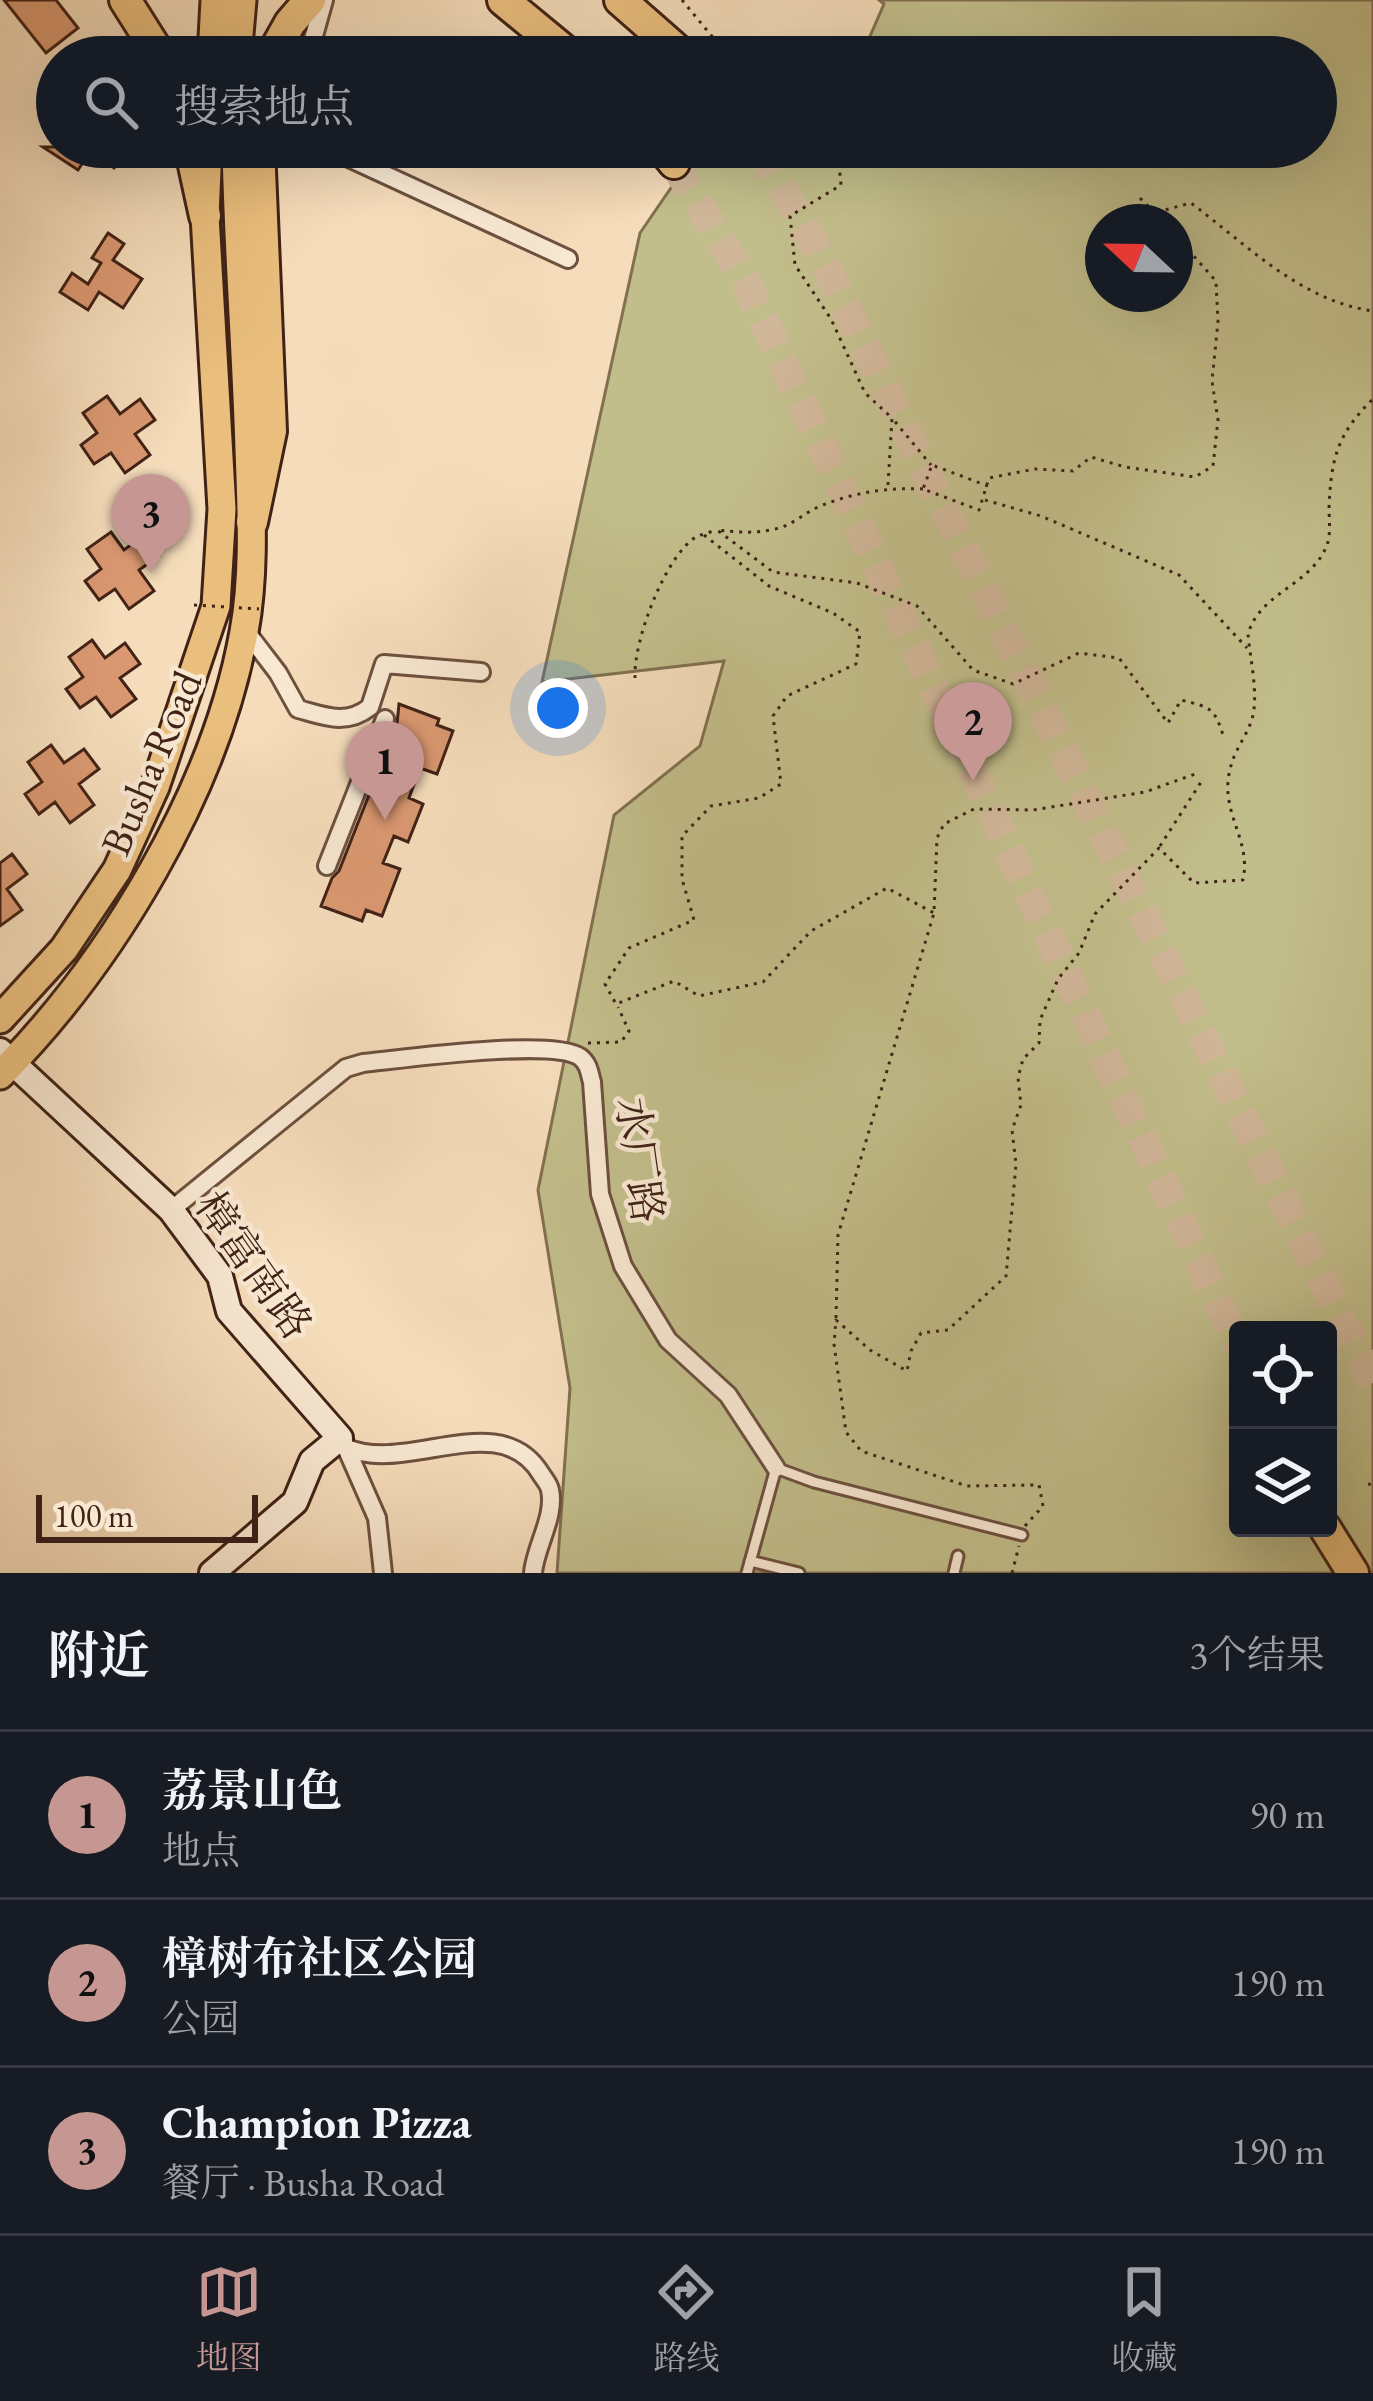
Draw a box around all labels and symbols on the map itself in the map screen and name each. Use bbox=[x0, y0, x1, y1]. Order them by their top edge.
north arrow bbox=[1085, 204, 1193, 312]
pin: 3 bbox=[112, 474, 190, 573]
street label: Busha Road bbox=[88, 662, 215, 864]
your location bbox=[528, 678, 588, 738]
pin: 2 bbox=[934, 682, 1012, 781]
pin: 1 bbox=[346, 721, 424, 820]
street label: 水厂路 bbox=[604, 1094, 676, 1226]
street label: 樟富南路 bbox=[183, 1180, 325, 1350]
scale bar bbox=[36, 1489, 258, 1542]

